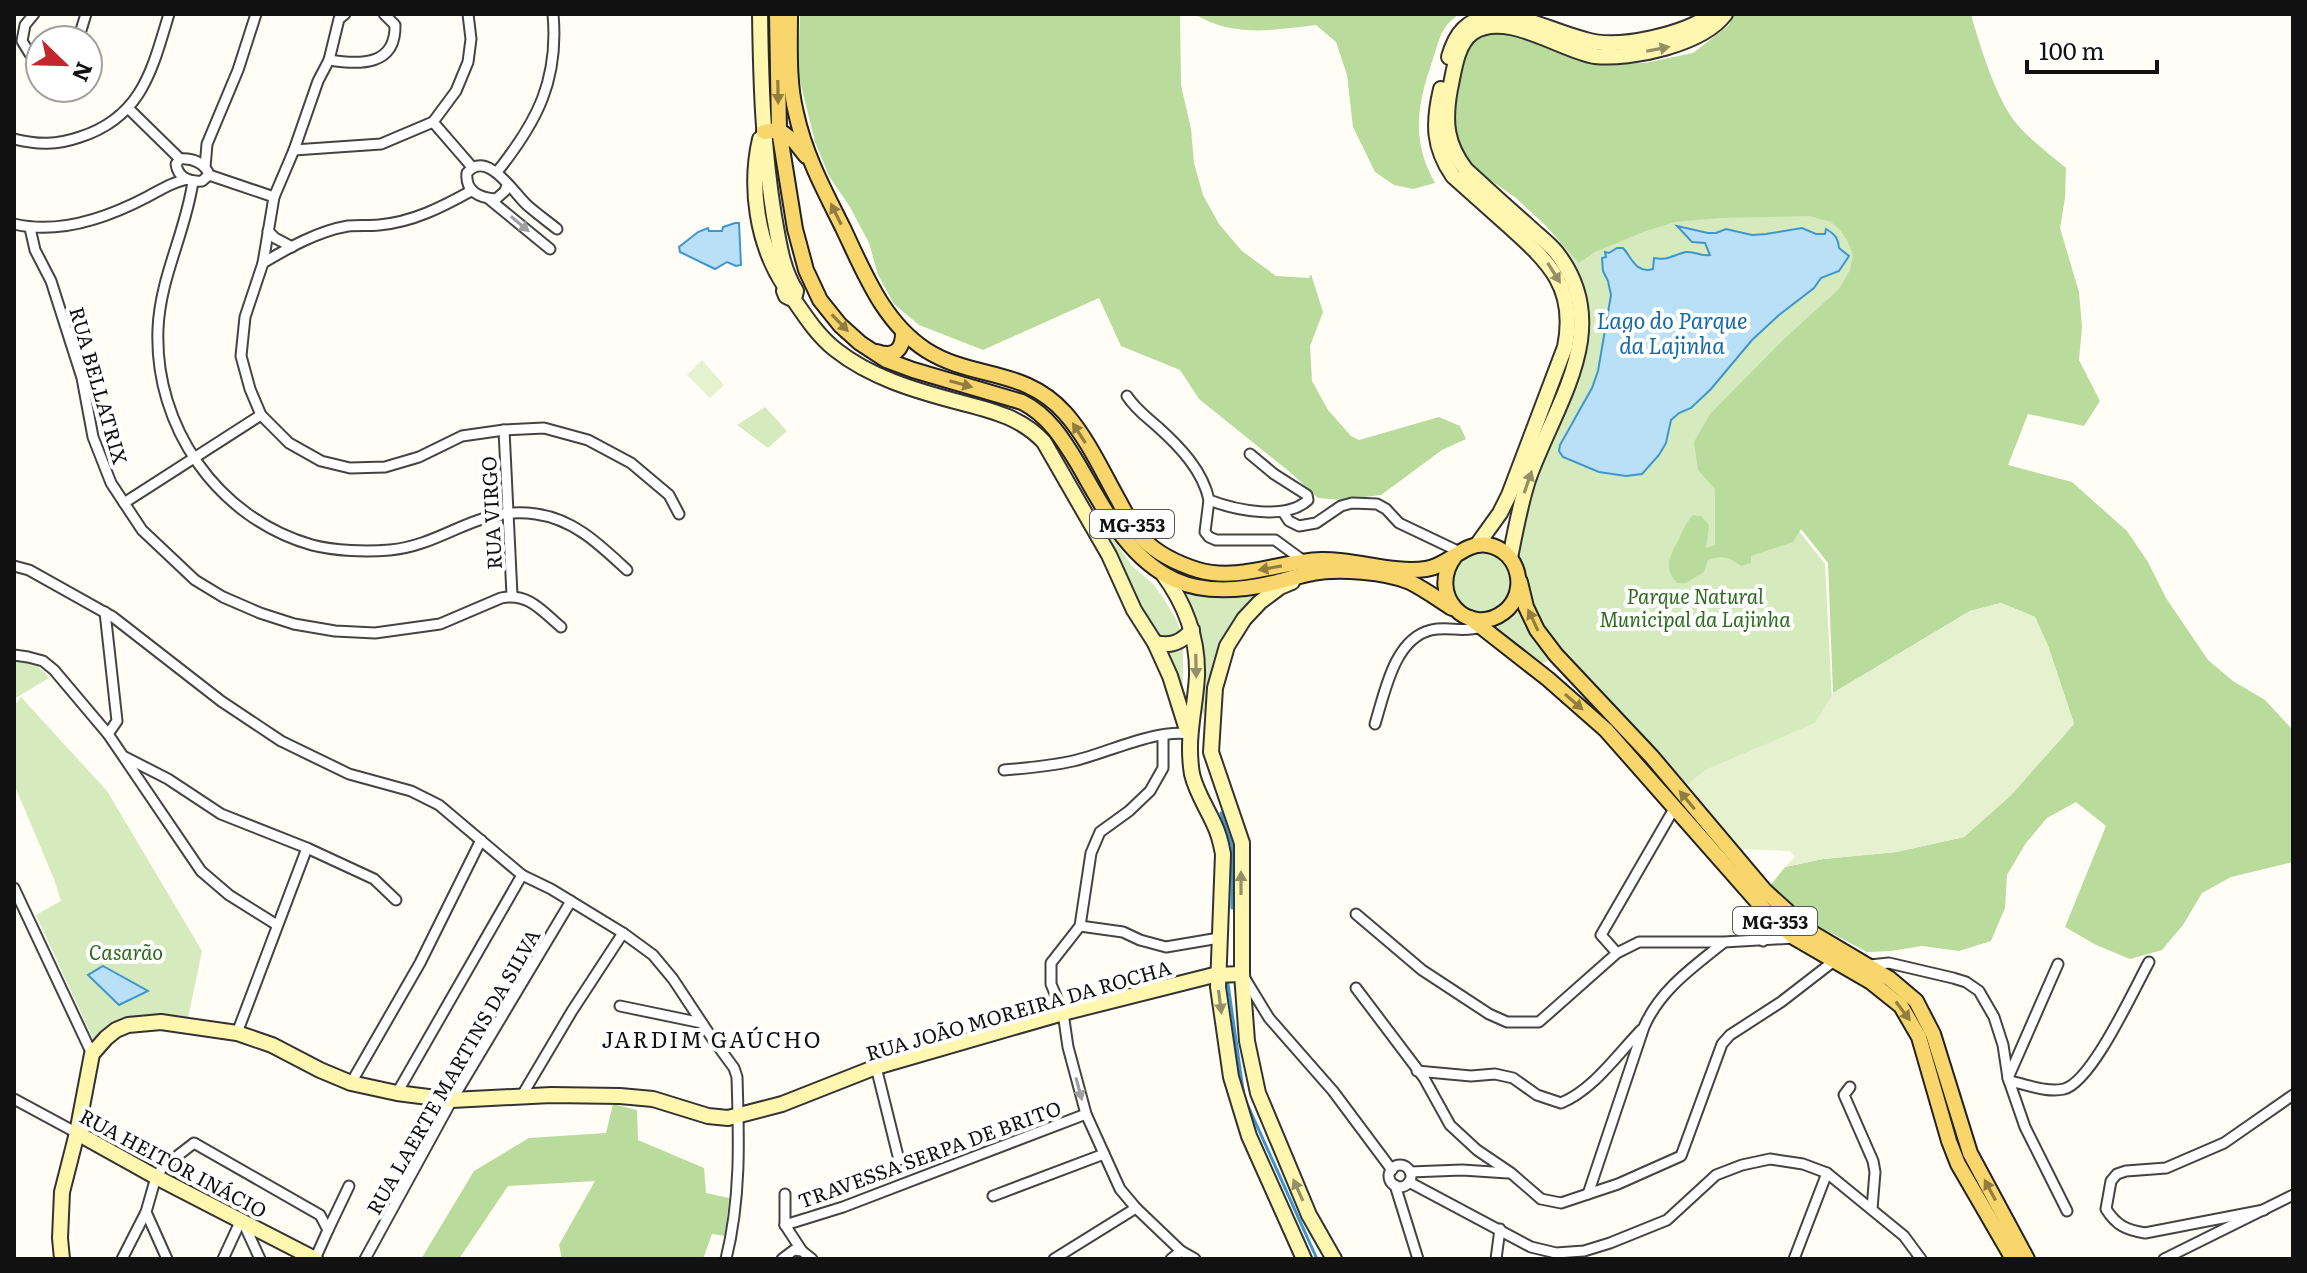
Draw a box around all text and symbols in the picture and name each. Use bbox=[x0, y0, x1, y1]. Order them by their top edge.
north arrow bbox=[24, 24, 104, 104]
scale bar bbox=[2027, 24, 2157, 74]
text: 100 m bbox=[2039, 32, 2105, 67]
one-way arrow bbox=[1645, 42, 1670, 55]
text: N bbox=[65, 57, 103, 87]
one-way arrow bbox=[771, 80, 784, 105]
one-way arrow bbox=[829, 202, 842, 225]
one-way arrow bbox=[509, 215, 529, 232]
one-way arrow bbox=[1546, 262, 1560, 284]
street label: RUA BELLATRIX bbox=[63, 303, 137, 467]
water label: Lago do Parque da Lajinha bbox=[1596, 303, 1748, 361]
one-way arrow bbox=[830, 313, 848, 332]
one-way arrow bbox=[948, 378, 973, 390]
one-way arrow bbox=[1071, 423, 1086, 444]
street label: RUA VIRGO bbox=[472, 455, 508, 571]
one-way arrow bbox=[1523, 470, 1535, 494]
road number: MG-353 bbox=[1090, 510, 1174, 538]
one-way arrow bbox=[1257, 562, 1282, 574]
park label: Parque Natural Municipal da Lajinha bbox=[1599, 580, 1791, 633]
one-way arrow bbox=[1526, 609, 1540, 632]
one-way arrow bbox=[1190, 654, 1202, 679]
one-way arrow bbox=[1564, 692, 1584, 710]
one-way arrow bbox=[1679, 790, 1696, 810]
one-way arrow bbox=[1235, 870, 1247, 895]
road number: MG-353 bbox=[1733, 907, 1817, 935]
street label: RUA LAERTE MARTINS DA SILVA bbox=[358, 922, 546, 1219]
park label: Casarão bbox=[89, 936, 163, 966]
street label: RUA JOÃO MOREIRA DA ROCHA bbox=[862, 951, 1175, 1067]
one-way arrow bbox=[1213, 990, 1226, 1015]
one-way arrow bbox=[1895, 1001, 1911, 1021]
district label: JARDIM GAÚCHO bbox=[602, 1022, 822, 1055]
one-way arrow bbox=[1073, 1078, 1086, 1102]
street label: TRAVESSA SERPA DE BRITO bbox=[793, 1091, 1065, 1215]
street label: RUA HEITOR INÁCIO bbox=[75, 1100, 273, 1224]
one-way arrow bbox=[1291, 1178, 1305, 1202]
one-way arrow bbox=[1984, 1179, 1997, 1202]

